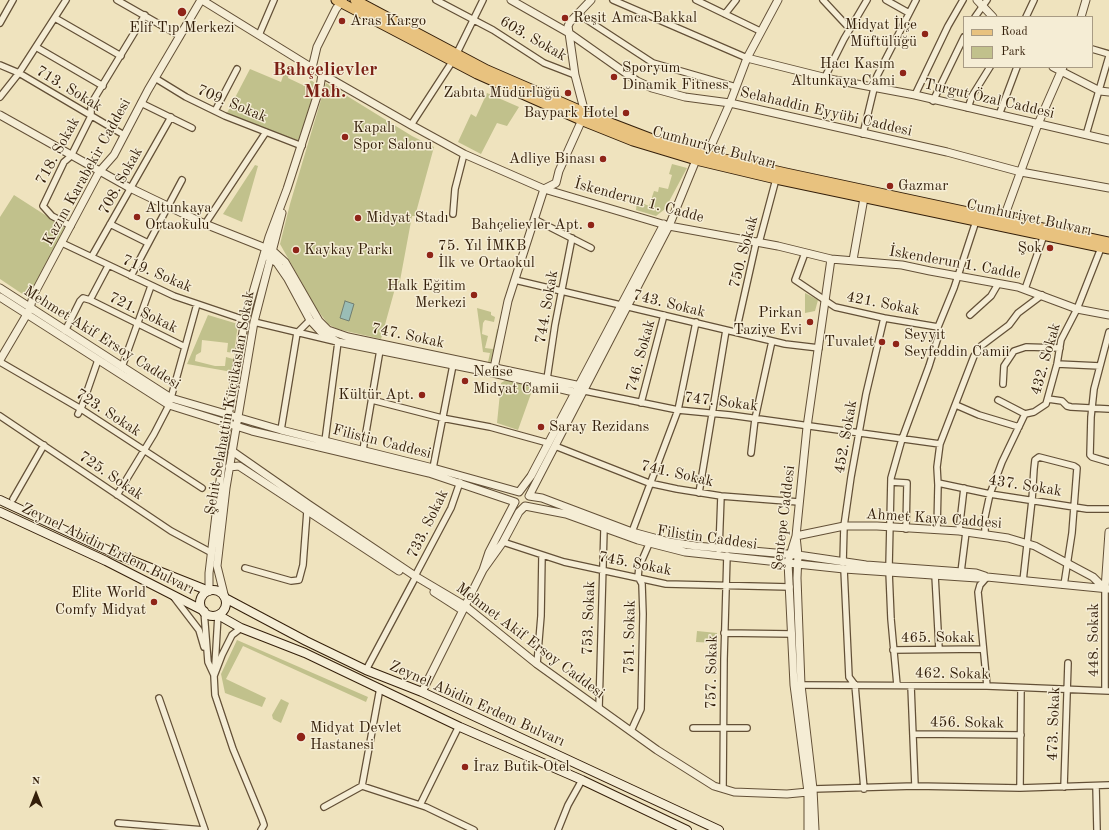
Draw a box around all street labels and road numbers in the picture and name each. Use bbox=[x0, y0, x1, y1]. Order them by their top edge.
street label: 603. Sokak bbox=[496, 13, 570, 65]
street label: 713. Sokak bbox=[33, 62, 105, 116]
street label: Turgut Özal Caddesi bbox=[922, 75, 1056, 123]
street label: 709. Sokak bbox=[194, 81, 270, 127]
street label: Selahaddin Eyyübi Caddesi bbox=[738, 83, 914, 141]
street label: Kazım Karabekir Caddesi bbox=[39, 95, 135, 249]
street label: 718. Sokak bbox=[32, 114, 84, 188]
street label: Cumhuriyet Bulvarı bbox=[650, 123, 778, 173]
street label: 708. Sokak bbox=[95, 144, 147, 218]
street label: İskenderun 1. Cadde bbox=[572, 175, 706, 227]
street label: Cumhuriyet Bulvarı bbox=[965, 196, 1093, 240]
street label: 750. Sokak bbox=[726, 214, 762, 290]
street label: İskenderun 1. Cadde bbox=[888, 243, 1022, 283]
street label: 719. Sokak bbox=[119, 251, 195, 297]
street label: 744. Sokak bbox=[532, 269, 562, 345]
street label: Mehmet Akif Ersoy Caddesi bbox=[20, 282, 184, 394]
street label: 743. Sokak bbox=[631, 286, 707, 322]
street label: 421. Sokak bbox=[845, 288, 921, 320]
street label: 721. Sokak bbox=[106, 289, 180, 337]
street label: Şehit Selahattin Küçükaslan Sokak bbox=[201, 290, 259, 516]
street label: 746. Sokak bbox=[623, 318, 659, 394]
street label: 747. Sokak bbox=[370, 319, 446, 353]
street label: 432. Sokak bbox=[1027, 321, 1065, 397]
street label: 723. Sokak bbox=[72, 385, 144, 441]
street label: 747. Sokak bbox=[683, 389, 759, 415]
street label: 452. Sokak bbox=[831, 399, 861, 475]
street label: Filistin Caddesi bbox=[331, 421, 433, 463]
street label: 725. Sokak bbox=[75, 448, 147, 504]
street label: 741. Sokak bbox=[639, 457, 715, 491]
street label: Şentepe Caddesi bbox=[769, 464, 799, 572]
street label: 437. Sokak bbox=[987, 471, 1063, 501]
street label: 733. Sokak bbox=[404, 487, 452, 561]
street label: Zeynel Abidin Erdem Bulvarı bbox=[19, 499, 197, 599]
street label: Ahmet Kaya Caddesi bbox=[866, 505, 1002, 533]
street label: Filistin Caddesi bbox=[656, 522, 758, 554]
street label: 745. Sokak bbox=[597, 548, 673, 580]
street label: Mehmet Akif Ersoy Caddesi bbox=[452, 579, 608, 703]
street label: 753. Sokak bbox=[579, 581, 599, 655]
street label: 751. Sokak bbox=[620, 600, 640, 674]
street label: 448. Sokak bbox=[1085, 603, 1103, 677]
street label: 465. Sokak bbox=[901, 629, 975, 647]
street label: 757. Sokak bbox=[702, 635, 722, 709]
street label: Zeynel Abidin Erdem Bulvarı bbox=[387, 657, 567, 751]
street label: 462. Sokak bbox=[915, 664, 989, 684]
street label: 473. Sokak bbox=[1044, 687, 1064, 761]
street label: 456. Sokak bbox=[930, 713, 1004, 733]

